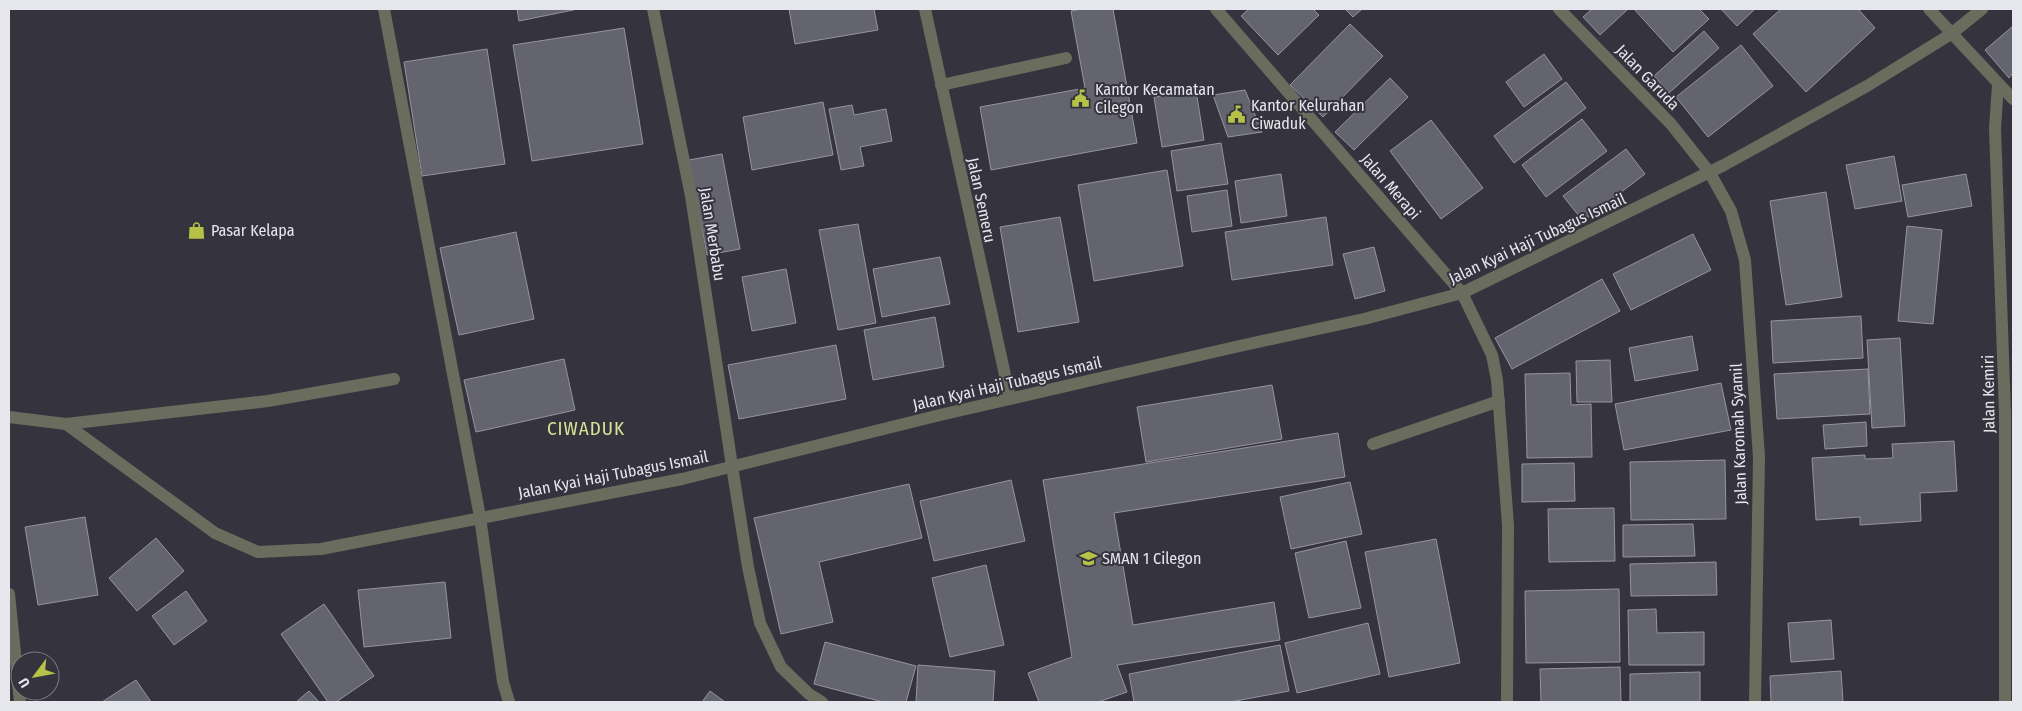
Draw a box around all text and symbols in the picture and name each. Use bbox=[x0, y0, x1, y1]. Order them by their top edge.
street label: Jalan Garuda bbox=[1612, 41, 1684, 114]
place label: Kantor Kecamatan Cilegon bbox=[1095, 80, 1215, 117]
public building icon: Kantor Kecamatan Cilegon bbox=[1071, 88, 1091, 108]
place label: Kantor Kelurahan Ciwaduk bbox=[1251, 96, 1365, 133]
public building icon: Kantor Kelurahan Ciwaduk bbox=[1227, 104, 1247, 124]
street label: Jalan Merapi bbox=[1357, 150, 1424, 223]
street label: Jalan Semeru bbox=[963, 156, 1000, 244]
street label: Jalan Merbabu bbox=[696, 186, 729, 282]
street label: Jalan Kyai Haji Tubagus Ismail bbox=[1446, 189, 1629, 288]
shop icon: Pasar Kelapa bbox=[187, 220, 207, 240]
place label: Pasar Kelapa bbox=[211, 221, 295, 240]
street label: Jalan Kyai Haji Tubagus Ismail bbox=[911, 352, 1103, 414]
street label: Jalan Kemiri bbox=[1978, 355, 1999, 433]
street label: Jalan Karomah Syamil bbox=[1727, 363, 1750, 505]
district label: CIWADUK bbox=[547, 417, 625, 440]
street label: Jalan Kyai Haji Tubagus Ismail bbox=[516, 447, 710, 502]
school or university icon: SMAN 1 Cilegon bbox=[1078, 548, 1098, 568]
place label: SMAN 1 Cilegon bbox=[1102, 549, 1201, 568]
north arrow bbox=[10, 651, 60, 701]
text: U bbox=[15, 675, 34, 691]

